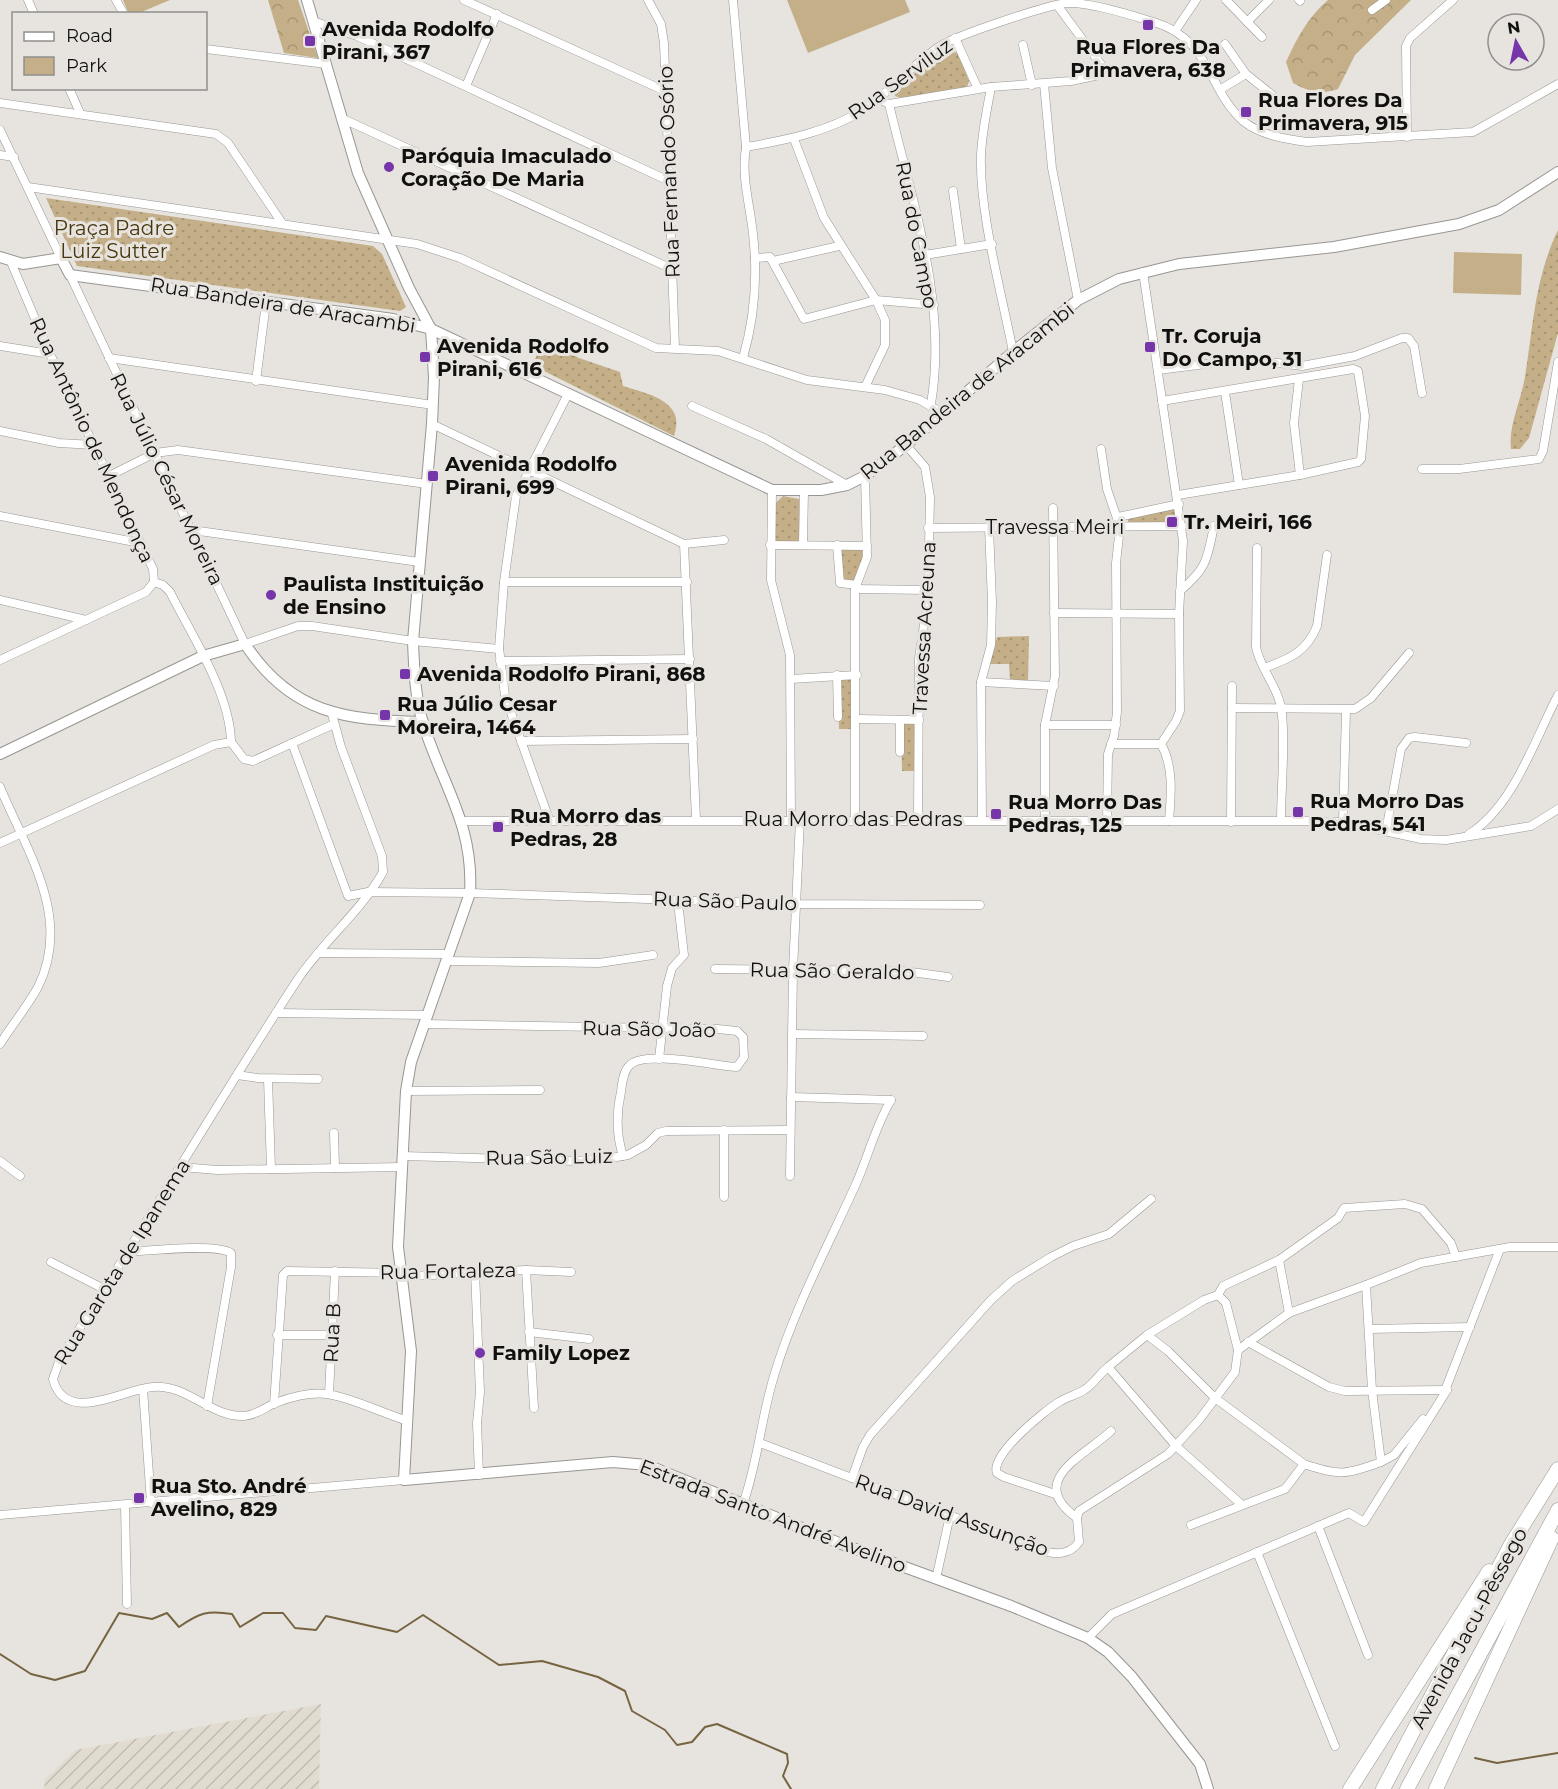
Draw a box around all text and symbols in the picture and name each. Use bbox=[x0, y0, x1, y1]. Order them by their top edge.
legend bbox=[12, 12, 207, 90]
north arrow bbox=[1486, 12, 1546, 72]
place label: Avenida Rodolfo Pirani, 367 bbox=[321, 17, 494, 64]
text: N bbox=[1506, 17, 1522, 38]
marker: Rua Flores Da Primavera, 638 bbox=[1141, 18, 1155, 32]
text: Road bbox=[66, 25, 113, 47]
street label: Rua Serviluz bbox=[843, 33, 957, 125]
marker: Avenida Rodolfo Pirani, 367 bbox=[303, 34, 317, 48]
place label: Rua Flores Da Primavera, 638 bbox=[1070, 35, 1226, 82]
text: Park bbox=[66, 55, 107, 77]
street label: Rua Fernando Osório bbox=[653, 66, 685, 278]
place label: Rua Flores Da Primavera, 915 bbox=[1258, 88, 1408, 135]
marker: Rua Flores Da Primavera, 915 bbox=[1239, 105, 1253, 119]
place label: Paróquia Imaculado Coração De Maria bbox=[401, 144, 612, 191]
street label: Rua do Campo bbox=[891, 159, 943, 311]
marker: Paróquia Imaculado Coração De Maria bbox=[382, 160, 396, 174]
park label: Praça Padre Luiz Sutter bbox=[54, 216, 174, 263]
street label: Rua Bandeira de Aracambi bbox=[149, 272, 417, 338]
street label: Rua Bandeira de Aracambi bbox=[855, 297, 1079, 485]
street label: Rua Antônio de Mendonça bbox=[24, 313, 160, 567]
place label: Tr. Coruja Do Campo, 31 bbox=[1162, 324, 1302, 371]
place label: Avenida Rodolfo Pirani, 616 bbox=[436, 334, 609, 381]
marker: Tr. Coruja Do Campo, 31 bbox=[1143, 340, 1157, 354]
marker: Avenida Rodolfo Pirani, 616 bbox=[418, 350, 432, 364]
street label: Rua Júlio César Moreira bbox=[105, 369, 229, 589]
place label: Avenida Rodolfo Pirani, 699 bbox=[444, 452, 617, 499]
marker: Avenida Rodolfo Pirani, 699 bbox=[426, 469, 440, 483]
place label: Tr. Meiri, 166 bbox=[1184, 510, 1312, 534]
street label: Travessa Meiri bbox=[986, 515, 1125, 539]
marker: Tr. Meiri, 166 bbox=[1165, 515, 1179, 529]
street label: Travessa Acreuna bbox=[907, 541, 941, 715]
place label: Paulista Instituição de Ensino bbox=[283, 572, 484, 619]
marker: Paulista Instituição de Ensino bbox=[264, 588, 278, 602]
place label: Avenida Rodolfo Pirani, 868 bbox=[416, 662, 706, 686]
marker: Avenida Rodolfo Pirani, 868 bbox=[398, 667, 412, 681]
place label: Rua Júlio Cesar Moreira, 1464 bbox=[397, 692, 558, 739]
marker: Rua Júlio Cesar Moreira, 1464 bbox=[378, 708, 392, 722]
place label: Rua Morro Das Pedras, 541 bbox=[1310, 789, 1464, 836]
place label: Rua Morro Das Pedras, 125 bbox=[1008, 790, 1162, 837]
place label: Rua Morro das Pedras, 28 bbox=[510, 804, 662, 851]
marker: Rua Morro Das Pedras, 541 bbox=[1291, 805, 1305, 819]
street label: Rua Morro das Pedras bbox=[744, 807, 963, 831]
marker: Rua Morro Das Pedras, 125 bbox=[989, 807, 1003, 821]
marker: Rua Morro das Pedras, 28 bbox=[491, 820, 505, 834]
street label: Rua São Paulo bbox=[653, 886, 797, 916]
street label: Rua São Geraldo bbox=[749, 958, 915, 984]
street label: Rua São João bbox=[582, 1016, 716, 1042]
street label: Rua São Luiz bbox=[485, 1144, 613, 1170]
street label: Rua Garota de Ipanema bbox=[49, 1155, 195, 1369]
street label: Rua Fortaleza bbox=[379, 1258, 517, 1284]
street label: Rua B bbox=[318, 1302, 346, 1364]
place label: Family Lopez bbox=[492, 1341, 630, 1365]
marker: Family Lopez bbox=[473, 1346, 487, 1360]
street label: Estrada Santo André Avelino bbox=[636, 1454, 910, 1578]
street label: Rua David Assunção bbox=[852, 1469, 1052, 1561]
place label: Rua Sto. André Avelino, 829 bbox=[150, 1474, 307, 1521]
marker: Rua Sto. André Avelino, 829 bbox=[132, 1491, 146, 1505]
street label: Avenida Jacu-Pêssego bbox=[1406, 1523, 1532, 1733]

